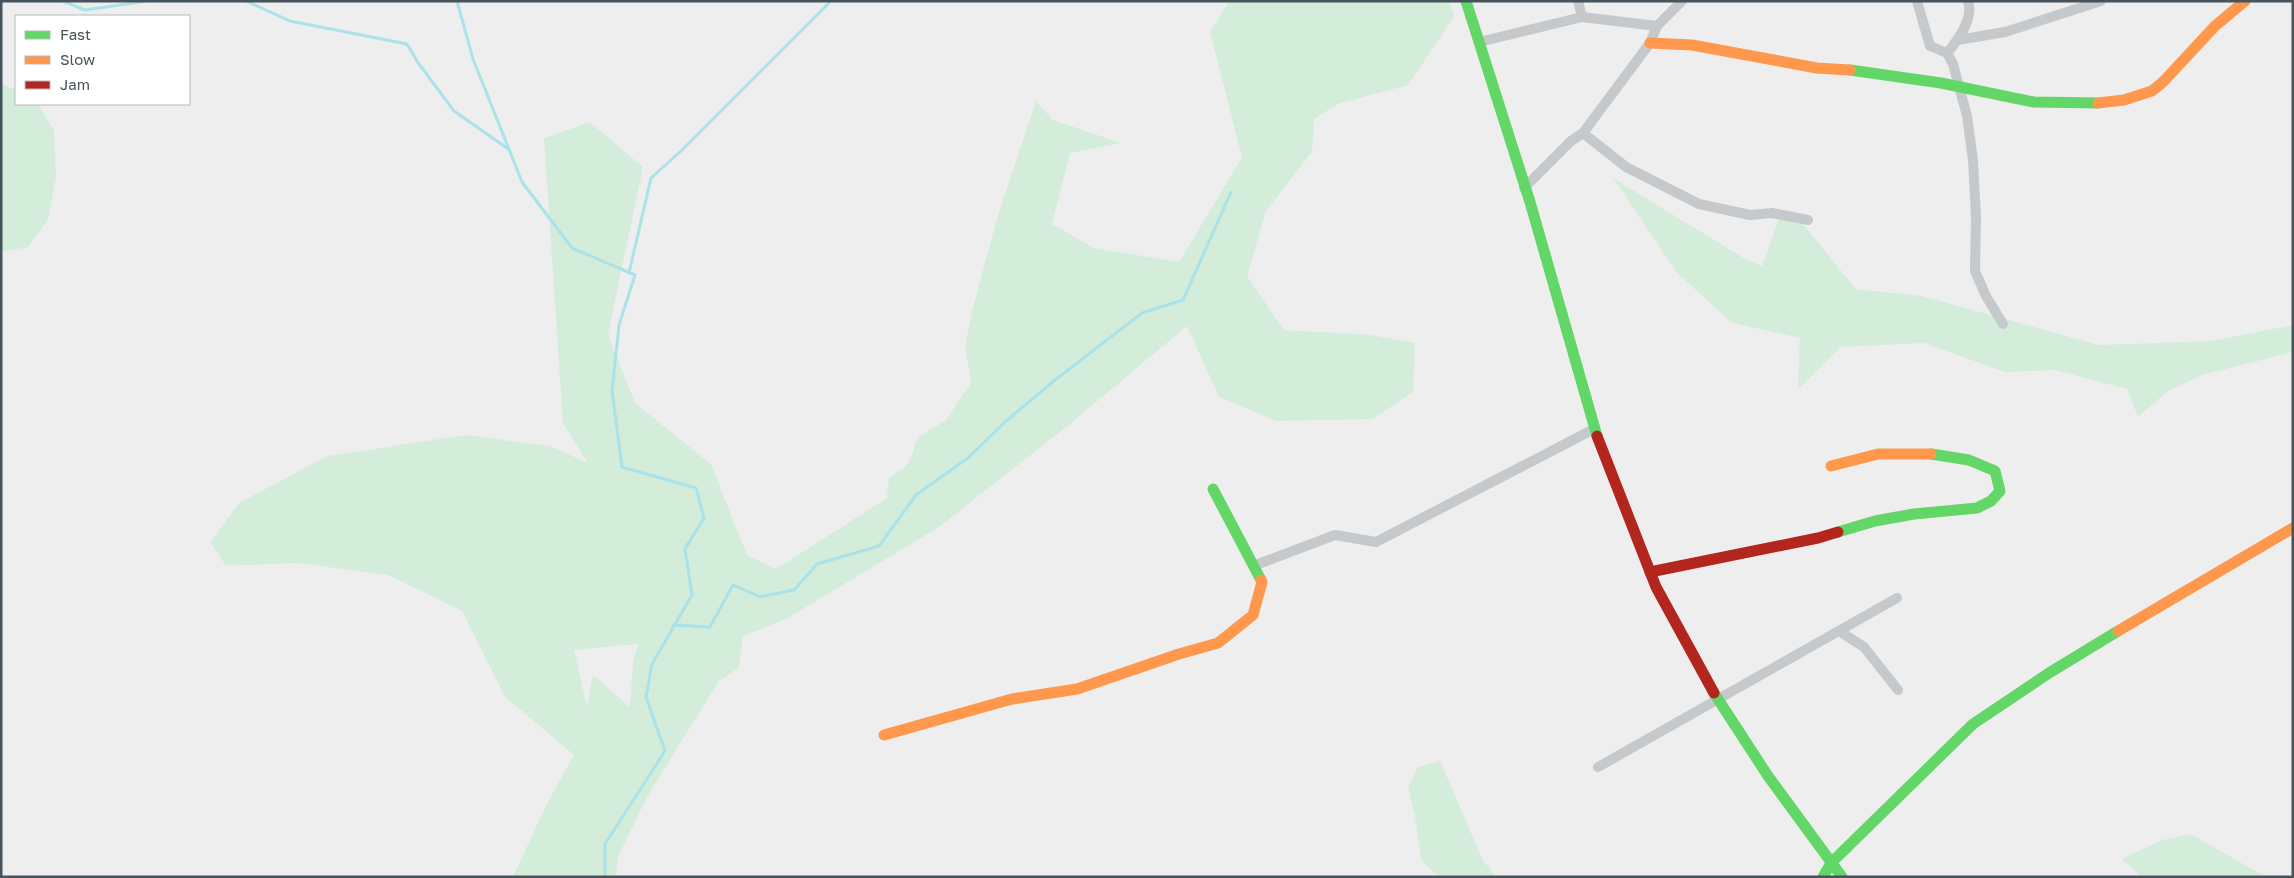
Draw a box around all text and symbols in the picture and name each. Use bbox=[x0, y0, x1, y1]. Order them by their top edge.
legend bbox=[15, 15, 190, 105]
text: Fast bbox=[60, 25, 91, 43]
text: Slow bbox=[60, 50, 95, 68]
text: Jam bbox=[60, 75, 90, 93]

